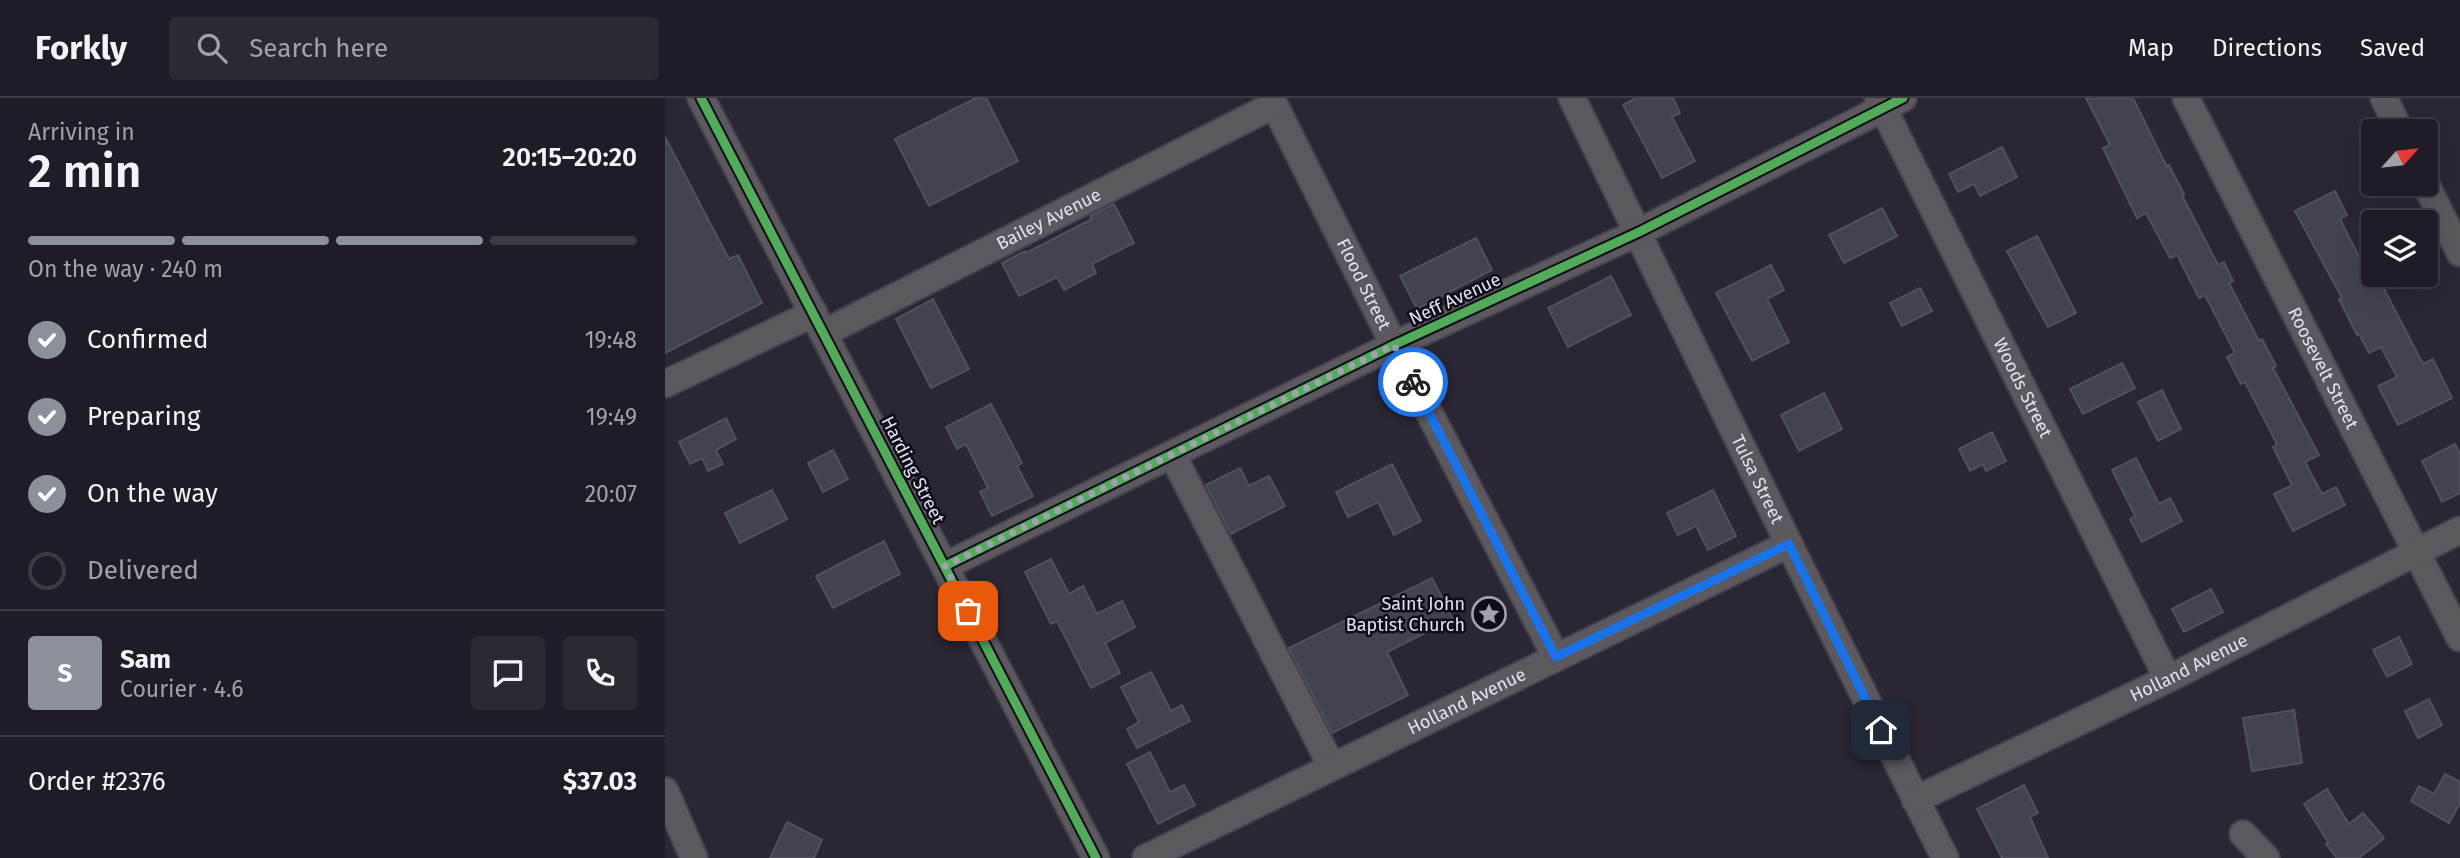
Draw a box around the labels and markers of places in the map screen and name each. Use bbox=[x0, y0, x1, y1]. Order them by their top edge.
pin bbox=[938, 581, 998, 641]
place label: Saint John Baptist Church bbox=[1346, 593, 1465, 636]
place icon: Saint John Baptist Church bbox=[1470, 595, 1508, 633]
pin bbox=[1851, 700, 1911, 760]

